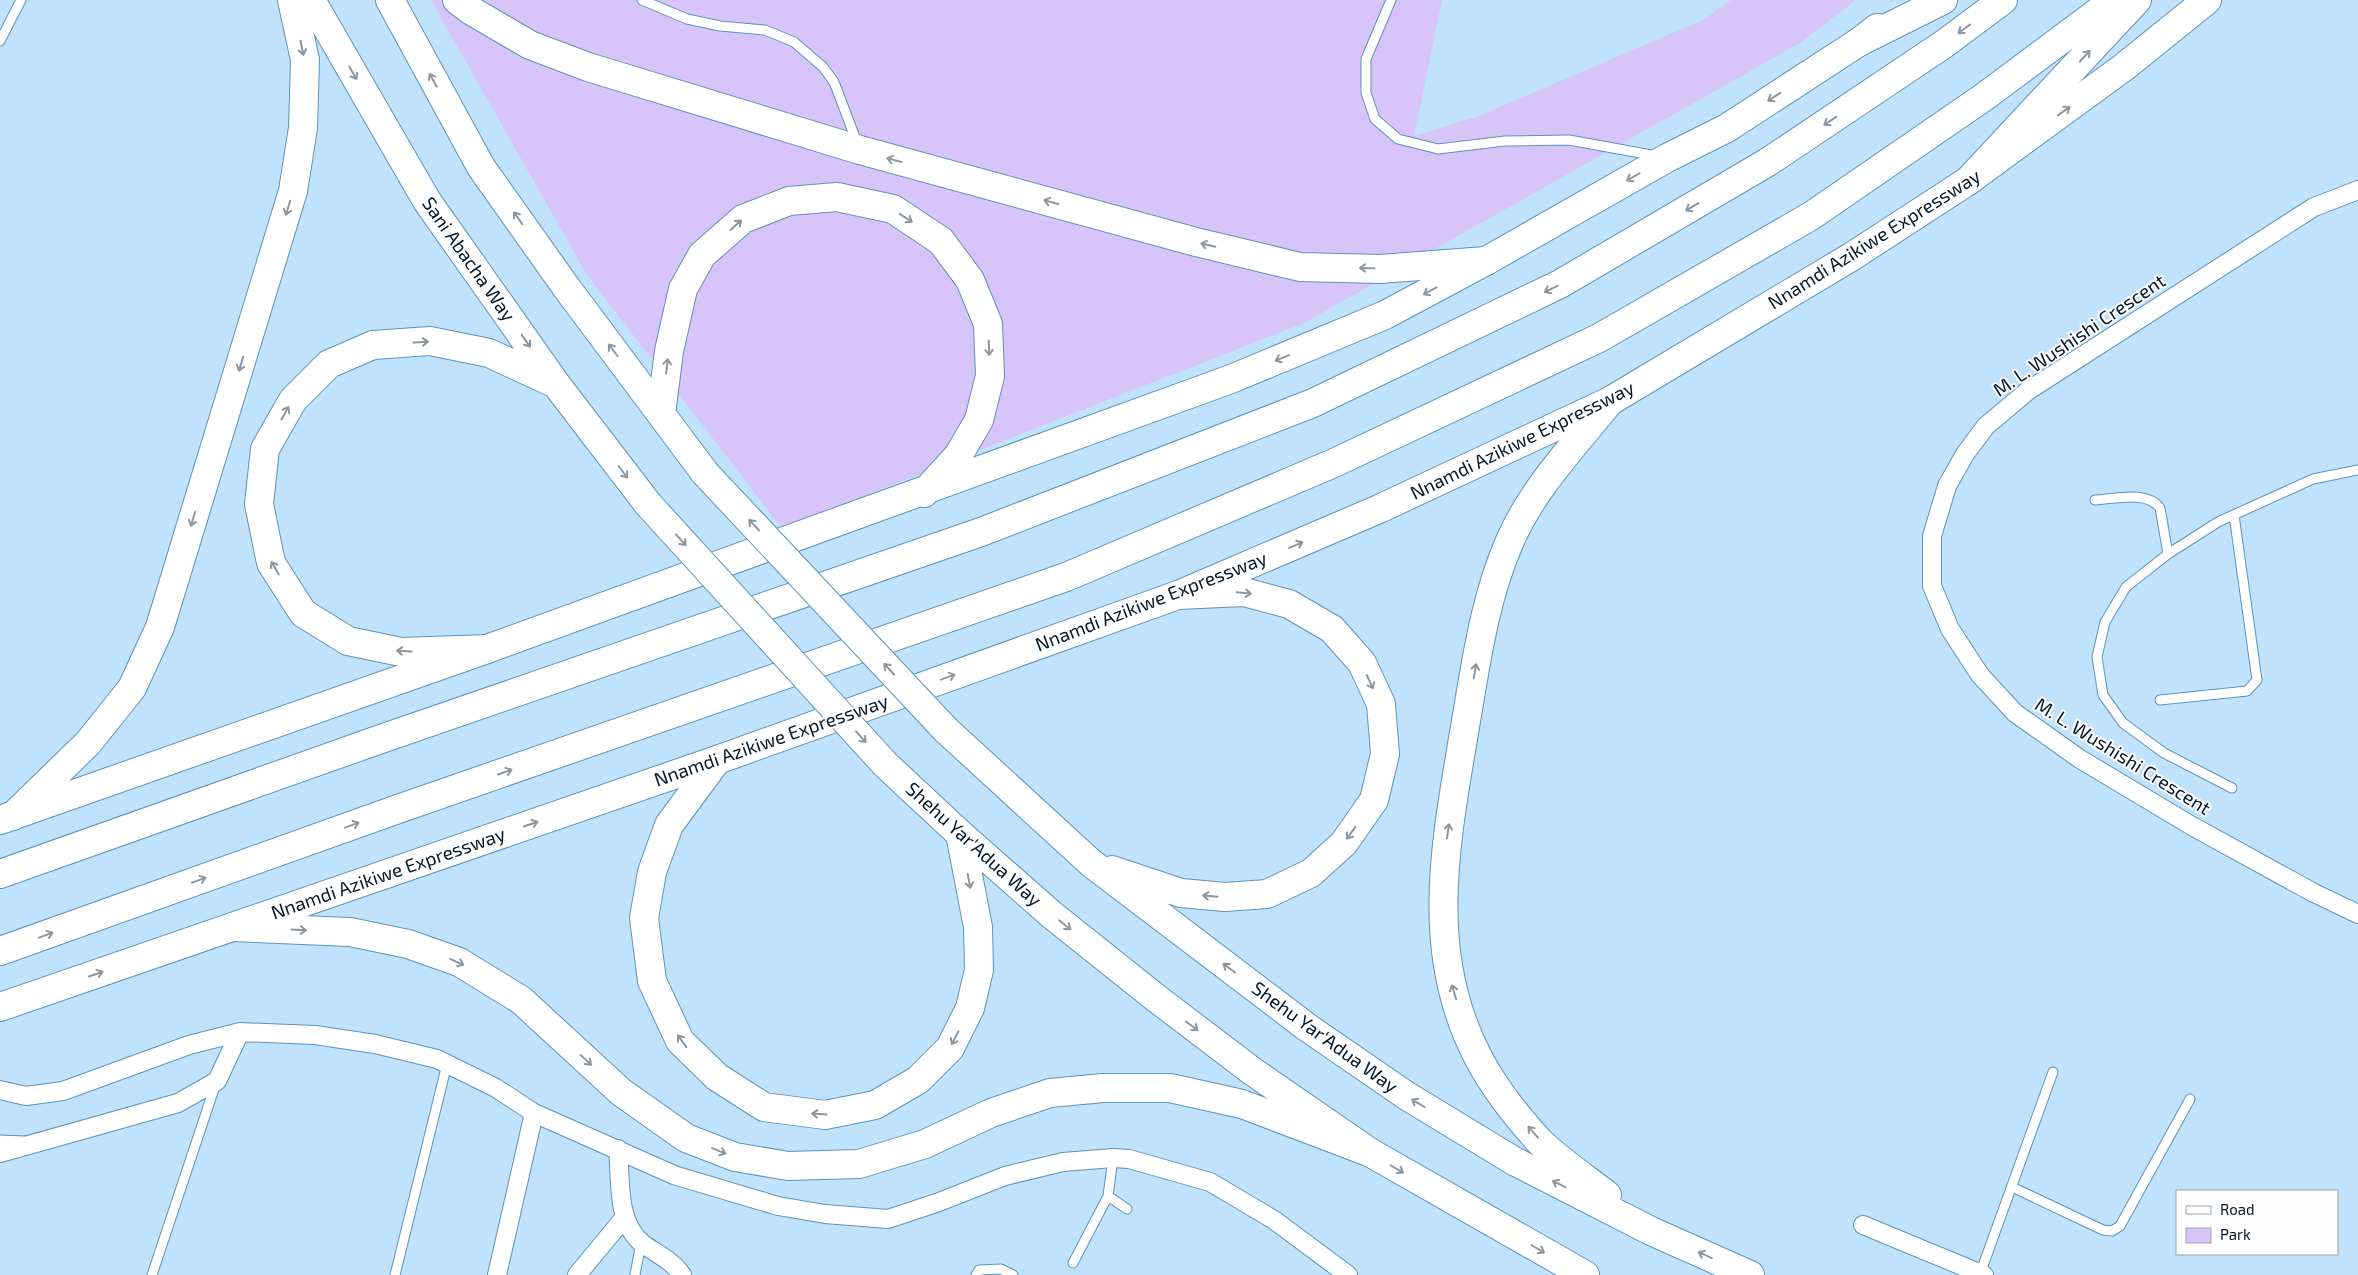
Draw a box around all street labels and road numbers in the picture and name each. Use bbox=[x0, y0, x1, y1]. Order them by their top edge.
street label: Nnamdi Azikiwe Expressway bbox=[1763, 164, 1984, 314]
street label: Sani Abacha Way bbox=[418, 192, 521, 325]
street label: M. L. Wushishi Crescent bbox=[1988, 268, 2169, 401]
street label: Nnamdi Azikiwe Expressway bbox=[1406, 375, 1637, 504]
street label: Nnamdi Azikiwe Expressway bbox=[1032, 546, 1270, 655]
street label: Nnamdi Azikiwe Expressway bbox=[651, 689, 891, 790]
street label: M. L. Wushishi Crescent bbox=[2031, 692, 2215, 819]
street label: Shehu Yar'Adua Way bbox=[902, 777, 1047, 911]
street label: Nnamdi Azikiwe Expressway bbox=[268, 822, 508, 923]
street label: Shehu Yar'Adua Way bbox=[1248, 976, 1403, 1097]

